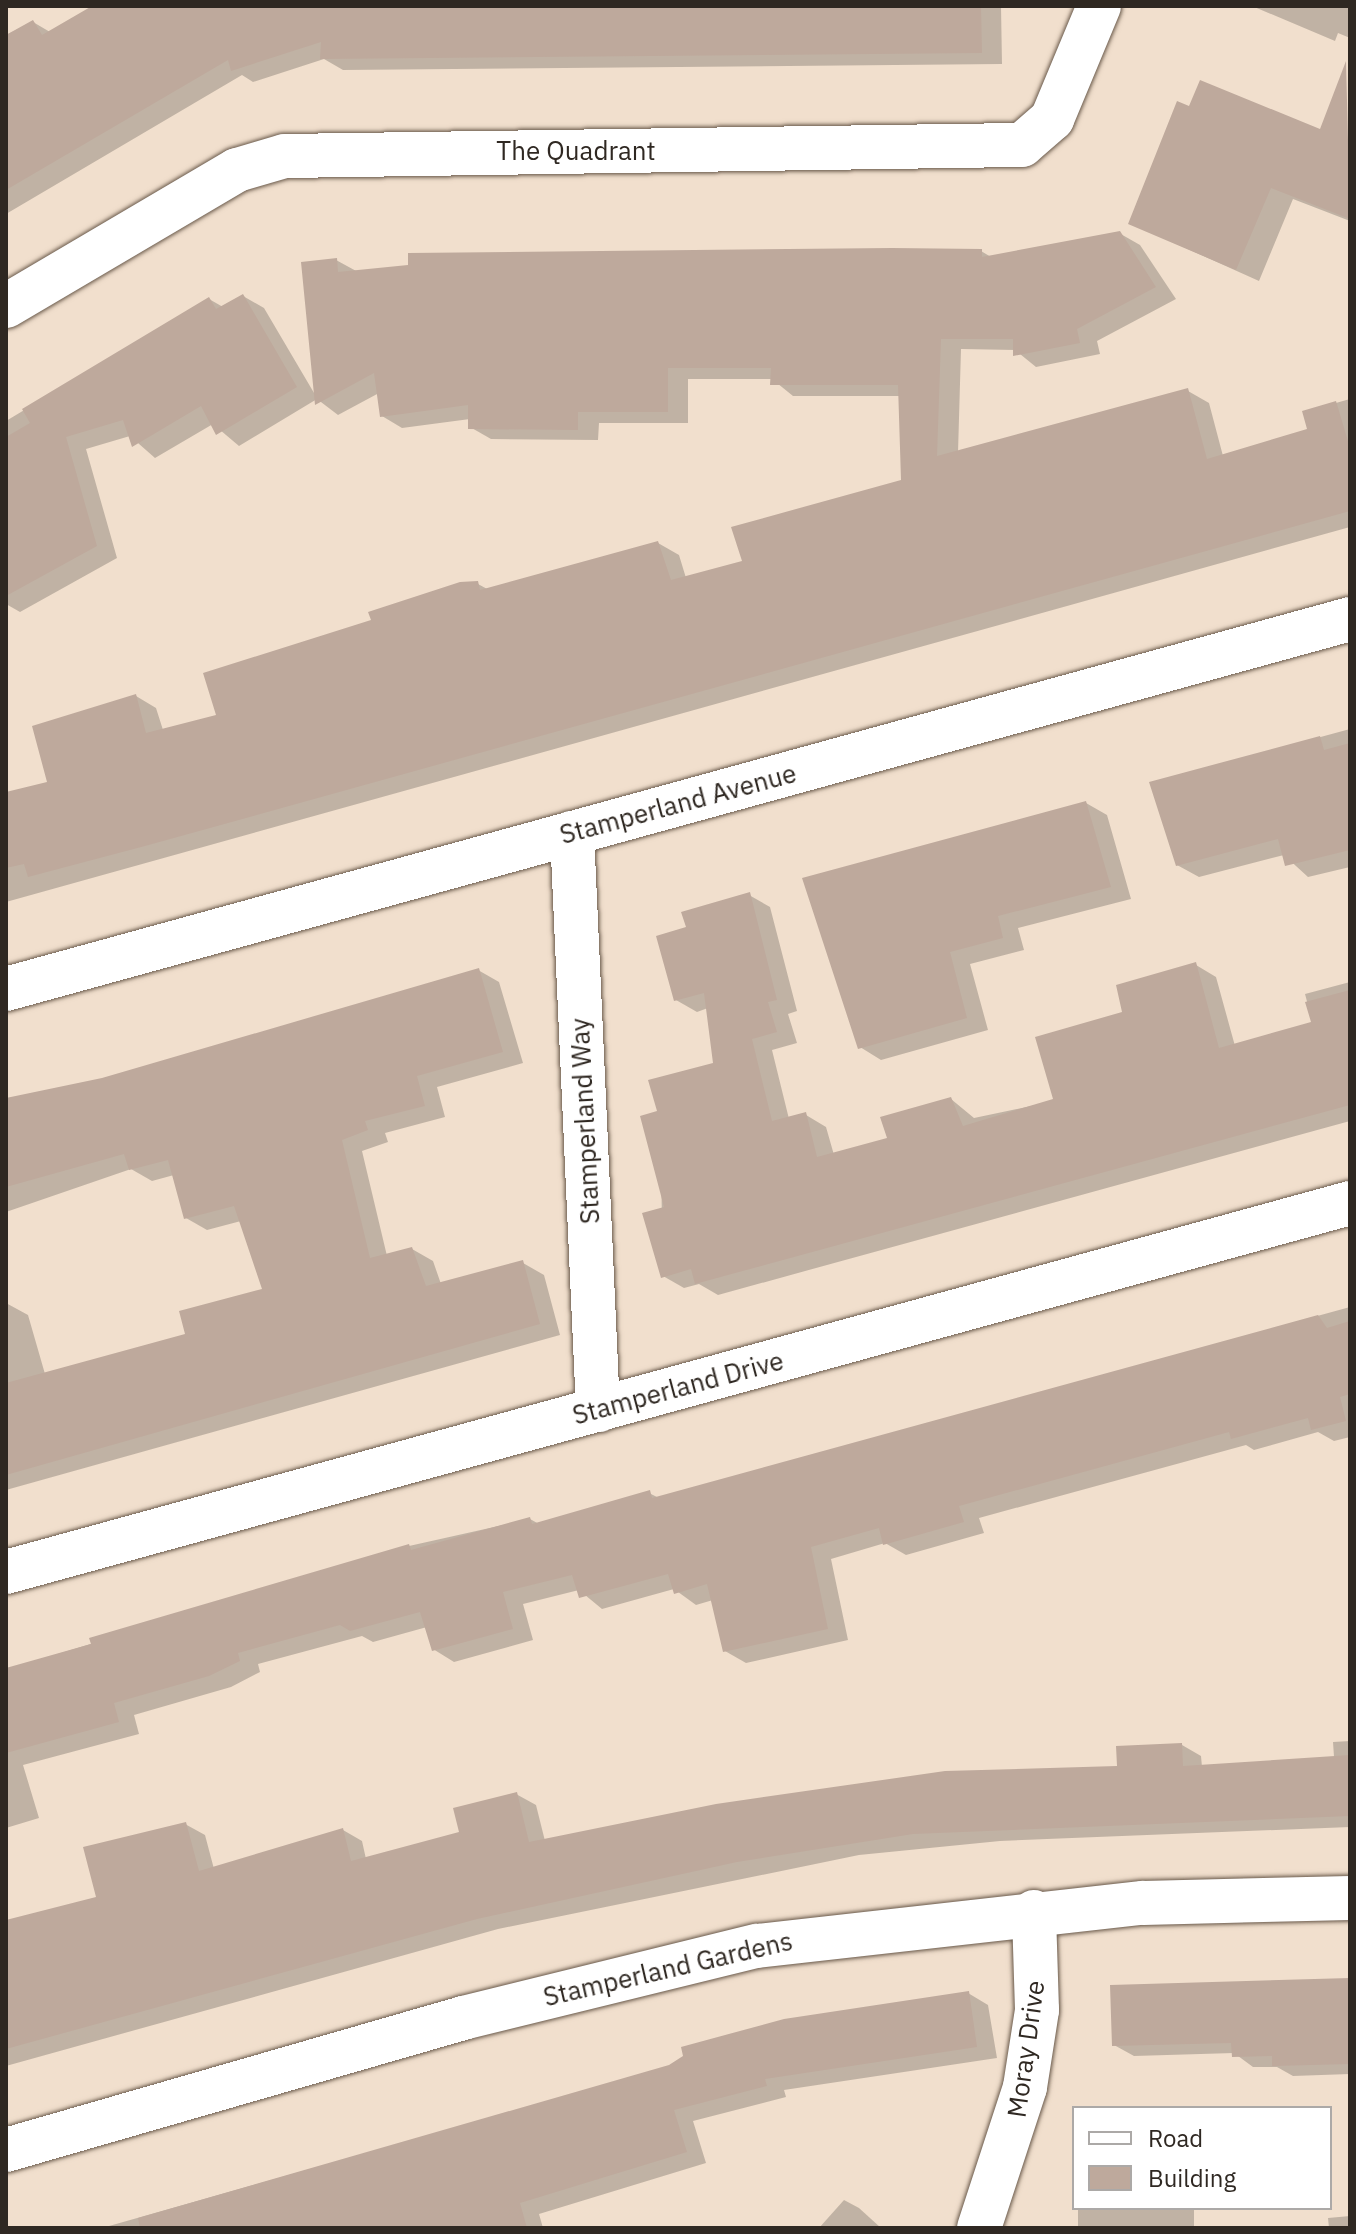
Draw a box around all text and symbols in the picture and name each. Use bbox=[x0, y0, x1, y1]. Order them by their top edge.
street label: The Quadrant bbox=[496, 135, 656, 167]
street label: Stamperland Avenue bbox=[556, 757, 800, 851]
street label: Stamperland Way bbox=[564, 1017, 606, 1225]
street label: Stamperland Drive bbox=[569, 1345, 787, 1431]
street label: Stamperland Gardens bbox=[540, 1925, 796, 2013]
street label: Moray Drive bbox=[1001, 1978, 1051, 2120]
legend bbox=[1072, 2106, 1332, 2210]
text: Road bbox=[1148, 2122, 1203, 2154]
text: Building bbox=[1148, 2162, 1236, 2194]

